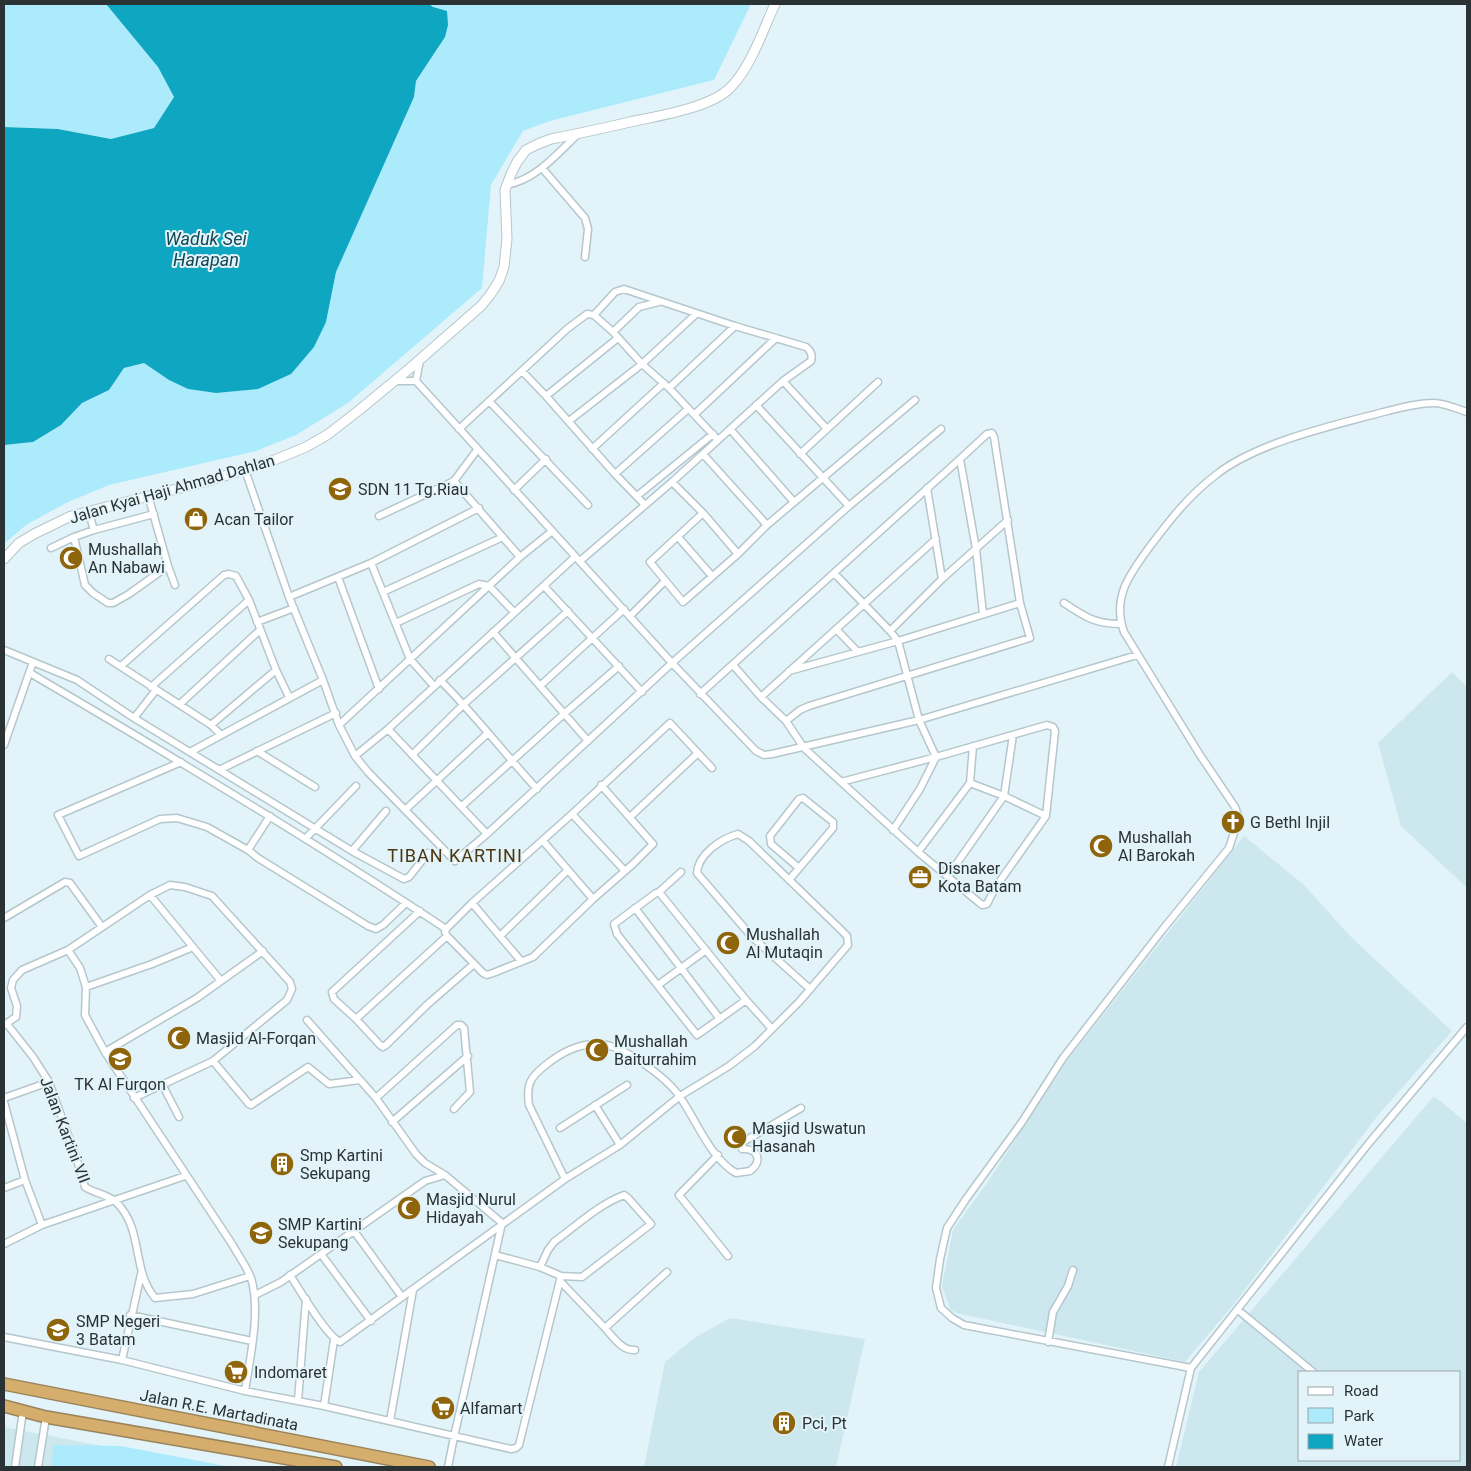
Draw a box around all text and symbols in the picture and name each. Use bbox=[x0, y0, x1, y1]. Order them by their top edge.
water label: Waduk Sei Harapan bbox=[165, 228, 247, 270]
street label: Jalan Kyai Haji Ahmad Dahlan bbox=[67, 451, 277, 527]
school or university icon: SDN 11 Tg.Riau bbox=[327, 476, 353, 502]
place label: SDN 11 Tg.Riau bbox=[358, 480, 468, 499]
shop icon: Acan Tailor bbox=[183, 506, 209, 532]
place label: Acan Tailor bbox=[214, 510, 294, 529]
place label: Mushallah An Nabawi bbox=[88, 540, 165, 577]
mosque icon: Mushallah An Nabawi bbox=[58, 545, 84, 571]
church icon: G Bethl Injil bbox=[1220, 809, 1246, 835]
place label: G Bethl Injil bbox=[1250, 813, 1330, 832]
place label: Mushallah Al Barokah bbox=[1118, 828, 1195, 865]
mosque icon: Mushallah Al Barokah bbox=[1088, 833, 1114, 859]
district label: TIBAN KARTINI bbox=[387, 845, 523, 866]
place label: Disnaker Kota Batam bbox=[938, 859, 1022, 896]
office icon: Disnaker Kota Batam bbox=[907, 864, 933, 890]
place label: Mushallah Al Mutaqin bbox=[746, 925, 823, 962]
mosque icon: Mushallah Al Mutaqin bbox=[715, 930, 741, 956]
mosque icon: Masjid Al-Forqan bbox=[166, 1025, 192, 1051]
place label: Masjid Al-Forqan bbox=[196, 1029, 316, 1048]
place label: Mushallah Baiturrahim bbox=[614, 1032, 697, 1069]
mosque icon: Mushallah Baiturrahim bbox=[584, 1037, 610, 1063]
school or university icon: TK Al Furqon bbox=[107, 1046, 133, 1072]
street label: Jalan Kartini VII bbox=[36, 1074, 94, 1186]
place label: TK Al Furqon bbox=[74, 1075, 166, 1094]
place label: Masjid Uswatun Hasanah bbox=[752, 1119, 866, 1156]
mosque icon: Masjid Uswatun Hasanah bbox=[722, 1124, 748, 1150]
place label: Smp Kartini Sekupang bbox=[300, 1146, 383, 1183]
building icon: Smp Kartini Sekupang bbox=[269, 1151, 295, 1177]
place label: Masjid Nurul Hidayah bbox=[426, 1190, 516, 1227]
mosque icon: Masjid Nurul Hidayah bbox=[396, 1195, 422, 1221]
place label: SMP Kartini Sekupang bbox=[278, 1215, 362, 1252]
school or university icon: SMP Kartini Sekupang bbox=[248, 1220, 274, 1246]
place label: SMP Negeri 3 Batam bbox=[76, 1312, 160, 1349]
school or university icon: SMP Negeri 3 Batam bbox=[45, 1317, 71, 1343]
supermarket icon: Indomaret bbox=[223, 1359, 249, 1385]
place label: Indomaret bbox=[254, 1363, 327, 1382]
legend bbox=[1298, 1371, 1461, 1461]
text: Road bbox=[1344, 1382, 1378, 1400]
street label: Jalan R.E. Martadinata bbox=[138, 1385, 300, 1435]
supermarket icon: Alfamart bbox=[430, 1395, 456, 1421]
place label: Alfamart bbox=[460, 1399, 522, 1418]
text: Park bbox=[1344, 1407, 1375, 1425]
building icon: Pci, Pt bbox=[771, 1410, 797, 1436]
place label: Pci, Pt bbox=[802, 1414, 847, 1433]
text: Water bbox=[1344, 1432, 1383, 1450]

